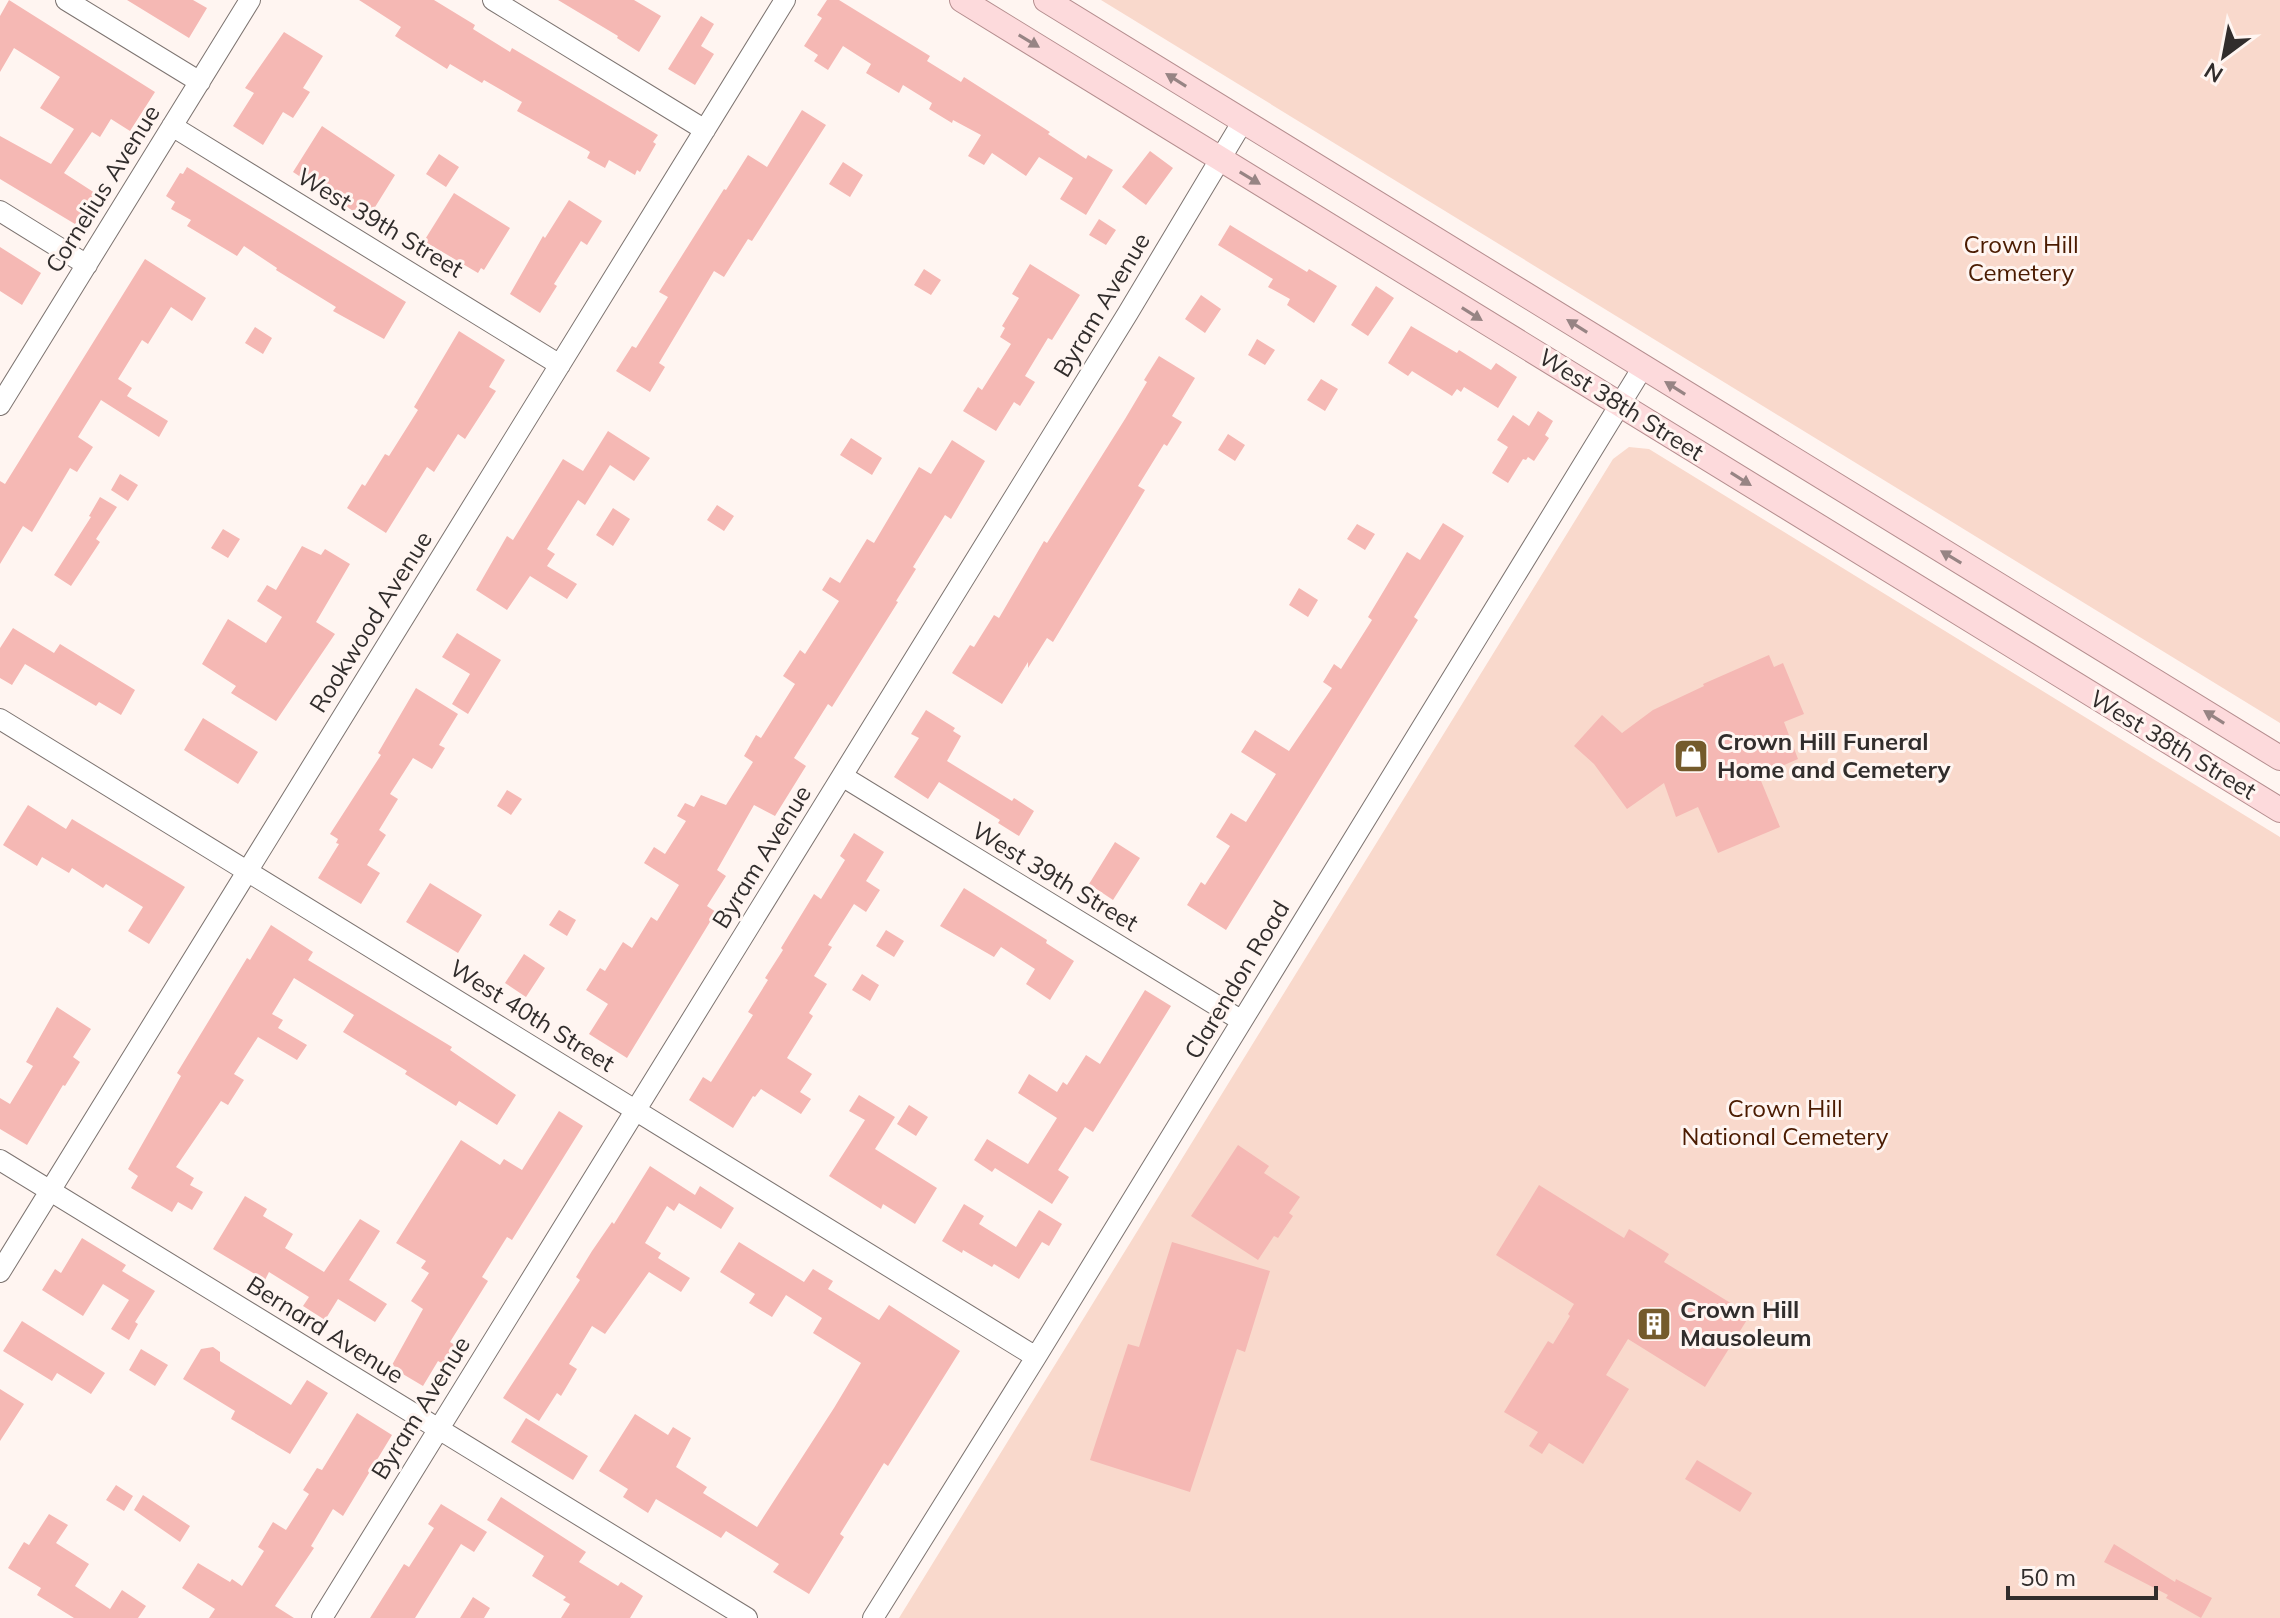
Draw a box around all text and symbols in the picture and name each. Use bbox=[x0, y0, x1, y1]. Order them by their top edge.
north arrow bbox=[2184, 16, 2264, 96]
one-way arrow bbox=[1018, 33, 1040, 47]
text: N bbox=[2199, 57, 2228, 89]
one-way arrow bbox=[1165, 74, 1187, 88]
street label: Cornelius Avenue bbox=[39, 99, 166, 278]
street label: West 39th Street bbox=[292, 161, 469, 284]
one-way arrow bbox=[1239, 170, 1261, 184]
street label: Byram Avenue bbox=[1046, 227, 1156, 382]
park label: Crown Hill Cemetery bbox=[1963, 229, 2079, 287]
one-way arrow bbox=[1461, 306, 1482, 321]
one-way arrow bbox=[1566, 319, 1587, 334]
street label: West 38th Street bbox=[1534, 341, 1709, 467]
one-way arrow bbox=[1664, 380, 1685, 395]
one-way arrow bbox=[1730, 472, 1752, 486]
street label: Rookwood Avenue bbox=[302, 525, 438, 718]
one-way arrow bbox=[1940, 550, 1962, 564]
street label: West 38th Street bbox=[2085, 683, 2262, 806]
one-way arrow bbox=[2203, 710, 2224, 725]
place label: Crown Hill Funeral Home and Cemetery bbox=[1717, 726, 1952, 784]
shop icon: Crown Hill Funeral Home and Cemetery bbox=[1672, 737, 1710, 775]
street label: Byram Avenue bbox=[705, 779, 817, 934]
street label: West 39th Street bbox=[967, 815, 1144, 938]
street label: Clarendon Road bbox=[1177, 895, 1295, 1064]
street label: West 40th Street bbox=[445, 952, 620, 1078]
park label: Crown Hill National Cemetery bbox=[1682, 1093, 1889, 1151]
street label: Bernard Avenue bbox=[242, 1269, 410, 1389]
place label: Crown Hill Mausoleum bbox=[1680, 1294, 1812, 1352]
building icon: Crown Hill Mausoleum bbox=[1635, 1305, 1673, 1343]
street label: Byram Avenue bbox=[364, 1330, 476, 1485]
scale bar bbox=[2008, 1550, 2156, 1600]
text: 50 m bbox=[2020, 1562, 2076, 1592]

